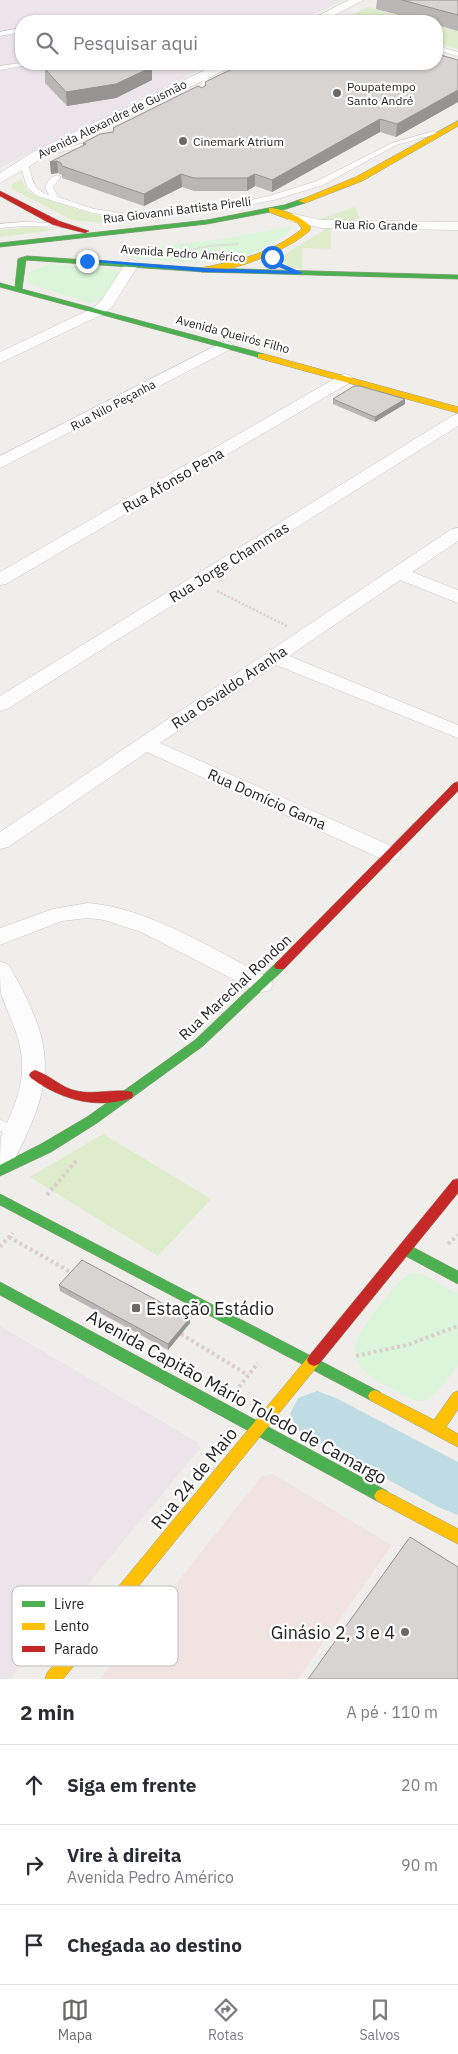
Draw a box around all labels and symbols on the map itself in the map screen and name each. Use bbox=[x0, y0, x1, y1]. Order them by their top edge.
street label: Avenida Alexandre de Gusmão bbox=[35, 76, 189, 162]
place label: Poupatempo Santo André bbox=[347, 79, 416, 108]
marker: Poupatempo Santo André bbox=[331, 87, 343, 99]
place label: Cinemark Atrium bbox=[193, 134, 284, 149]
marker: Cinemark Atrium bbox=[177, 135, 189, 147]
street label: Rua Giovanni Battista Pirelli bbox=[102, 193, 252, 227]
street label: Rua Rio Grande bbox=[334, 217, 418, 233]
street label: Avenida Pedro Américo bbox=[120, 241, 246, 265]
route start bbox=[261, 246, 284, 269]
route end bbox=[76, 250, 99, 273]
street label: Avenida Queirós Filho bbox=[175, 312, 292, 356]
street label: Rua Nilo Peçanha bbox=[68, 376, 159, 434]
street label: Rua Afonso Pena bbox=[119, 443, 227, 517]
street label: Rua Jorge Chammas bbox=[166, 517, 292, 607]
street label: Rua Osvaldo Aranha bbox=[168, 641, 290, 733]
street label: Rua Domício Gama bbox=[205, 764, 329, 834]
street label: Rua Marechal Rondon bbox=[175, 930, 295, 1044]
place label: Estação Estádio bbox=[146, 1297, 274, 1320]
marker: Estação Estádio bbox=[130, 1302, 142, 1314]
street label: Avenida Capitão Mário Toledo de Camargo bbox=[83, 1305, 391, 1489]
street label: Rua 24 de Maio bbox=[146, 1422, 242, 1534]
legend bbox=[12, 1586, 178, 1666]
text: Livre bbox=[54, 1595, 84, 1613]
text: Lento bbox=[54, 1617, 89, 1635]
place label: Ginásio 2, 3 e 4 bbox=[271, 1621, 395, 1644]
marker: Ginásio 2, 3 e 4 bbox=[399, 1626, 411, 1638]
text: Parado bbox=[54, 1640, 98, 1658]

